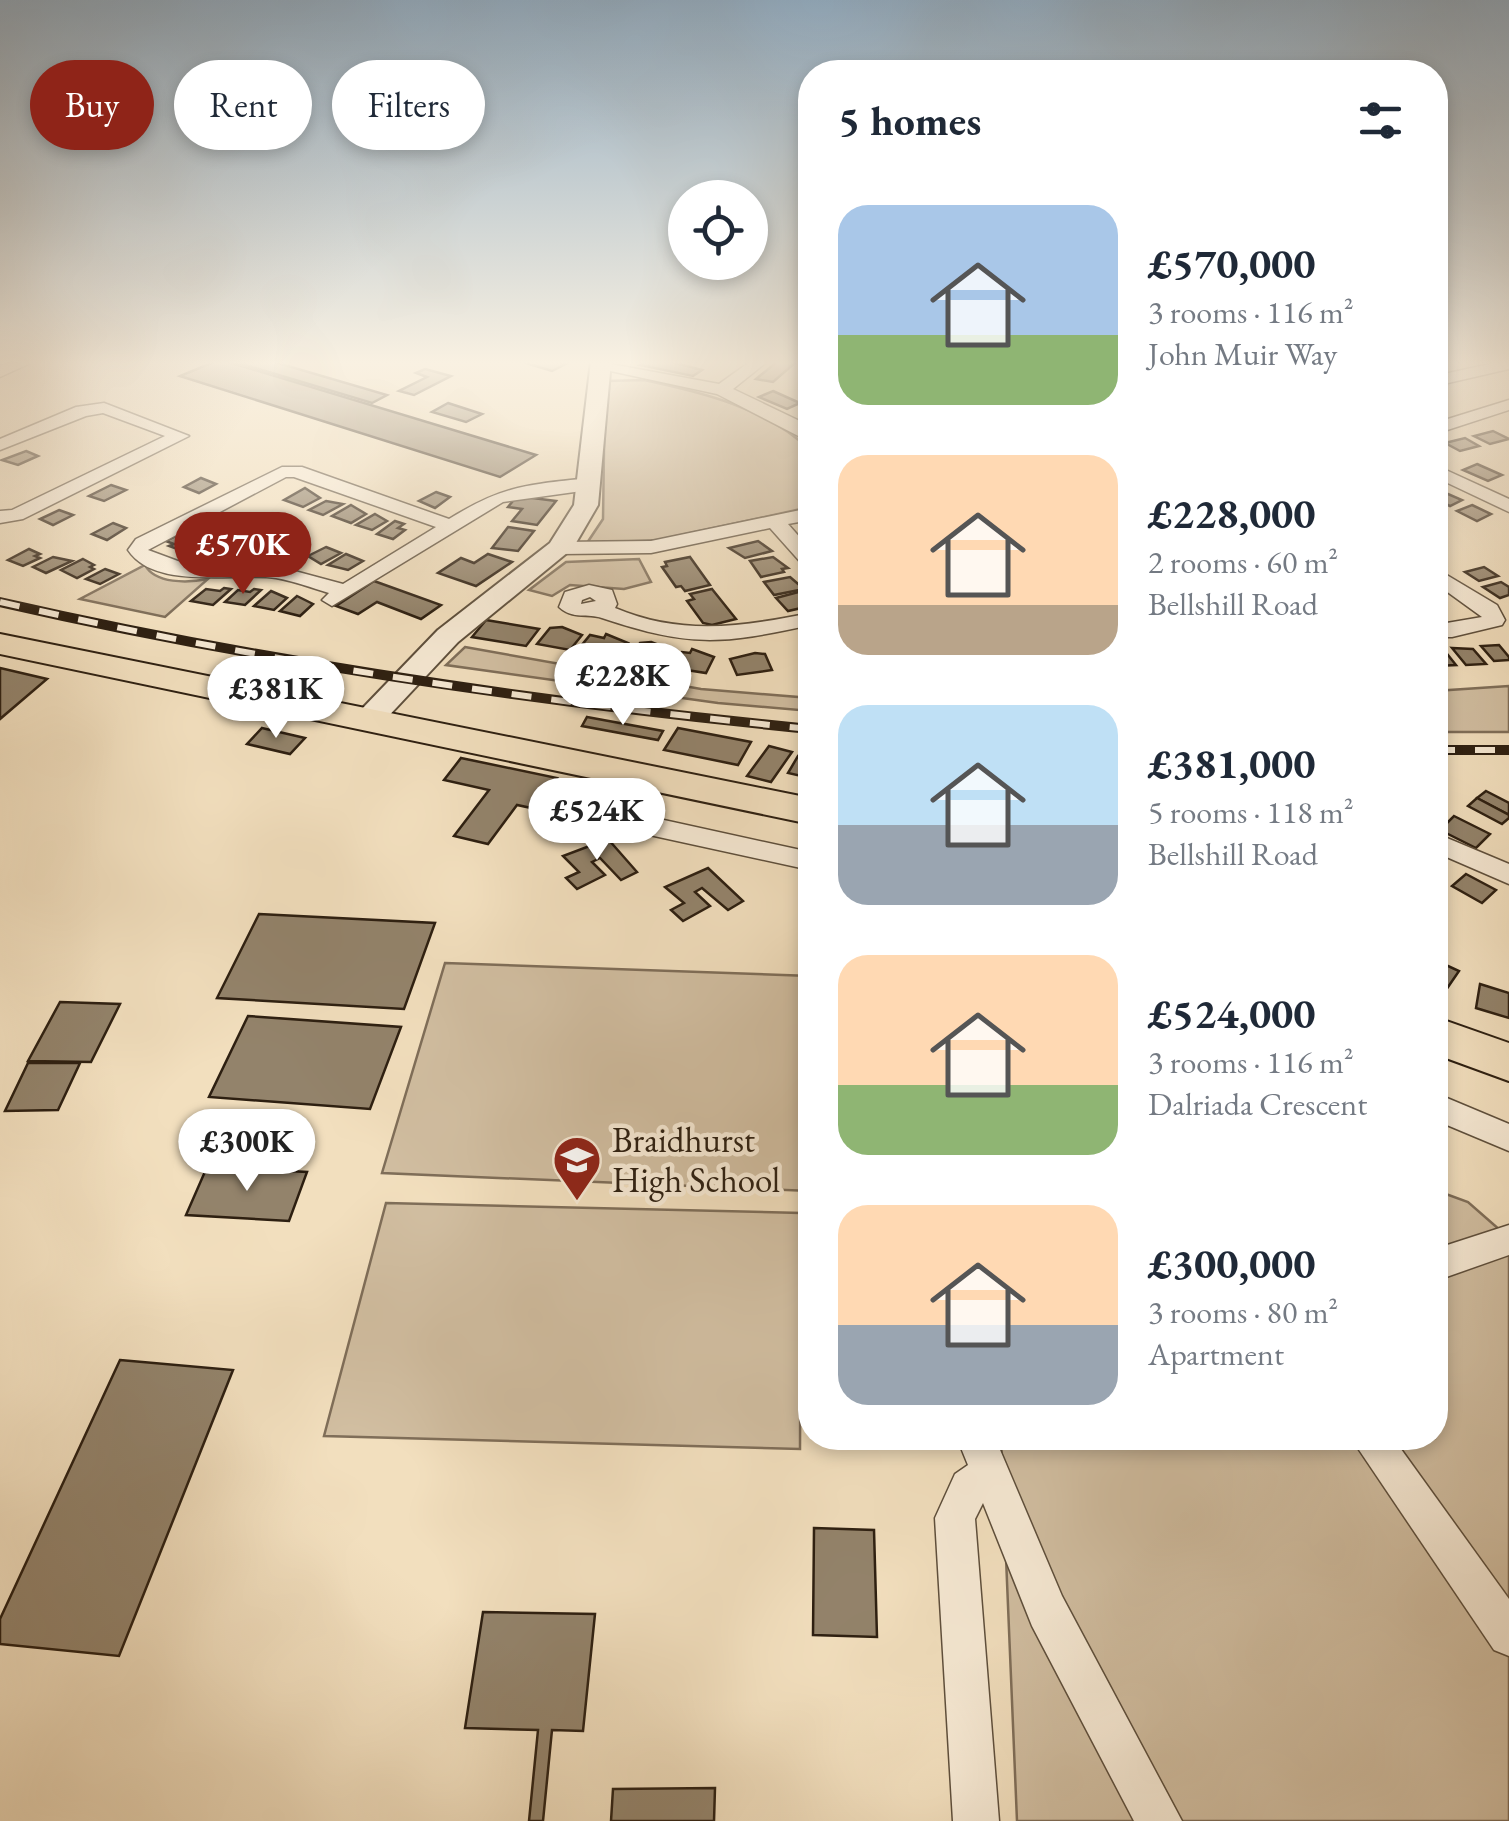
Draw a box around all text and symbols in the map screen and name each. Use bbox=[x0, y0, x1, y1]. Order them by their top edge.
chip: Buy bbox=[30, 60, 154, 150]
chip: Rent bbox=[174, 60, 312, 150]
chip: Filters bbox=[332, 60, 485, 150]
text: 5 homes bbox=[838, 93, 981, 148]
icon: filters bbox=[1353, 93, 1408, 148]
map controls bbox=[668, 180, 768, 280]
button: locate bbox=[668, 180, 768, 280]
text: £570,000 bbox=[1148, 236, 1316, 291]
icon: home bbox=[918, 245, 1038, 365]
text: 3 rooms · 116 m² bbox=[1148, 291, 1354, 333]
text: John Muir Way bbox=[1148, 333, 1337, 375]
text: £228,000 bbox=[1148, 486, 1316, 541]
icon: home bbox=[918, 495, 1038, 615]
pin: £570K bbox=[173, 512, 313, 597]
text: £570K bbox=[196, 523, 290, 565]
text: 2 rooms · 60 m² bbox=[1148, 541, 1338, 583]
text: Bellshill Road bbox=[1148, 583, 1318, 625]
pin: £228K bbox=[553, 643, 693, 728]
text: £228K bbox=[576, 654, 670, 696]
pin: £381K bbox=[206, 656, 346, 741]
text: £381K bbox=[229, 667, 323, 709]
text: £381,000 bbox=[1148, 736, 1316, 791]
icon: home bbox=[918, 745, 1038, 865]
pin: £524K bbox=[527, 778, 667, 863]
text: £524K bbox=[550, 789, 644, 831]
text: 5 rooms · 118 m² bbox=[1148, 791, 1354, 833]
text: Bellshill Road bbox=[1148, 833, 1318, 875]
text: £524,000 bbox=[1148, 986, 1316, 1041]
icon: home bbox=[918, 995, 1038, 1115]
text: 3 rooms · 116 m² bbox=[1148, 1041, 1354, 1083]
text: Dalriada Crescent bbox=[1148, 1083, 1367, 1125]
pin: £300K bbox=[177, 1109, 317, 1194]
place label: Braidhurst High School bbox=[612, 1117, 780, 1202]
text: £300K bbox=[200, 1120, 294, 1162]
school or university icon: Braidhurst High School bbox=[551, 1134, 603, 1202]
text: £300,000 bbox=[1148, 1236, 1316, 1291]
icon: home bbox=[918, 1245, 1038, 1365]
text: 3 rooms · 80 m² bbox=[1148, 1291, 1338, 1333]
text: Apartment bbox=[1148, 1333, 1284, 1375]

